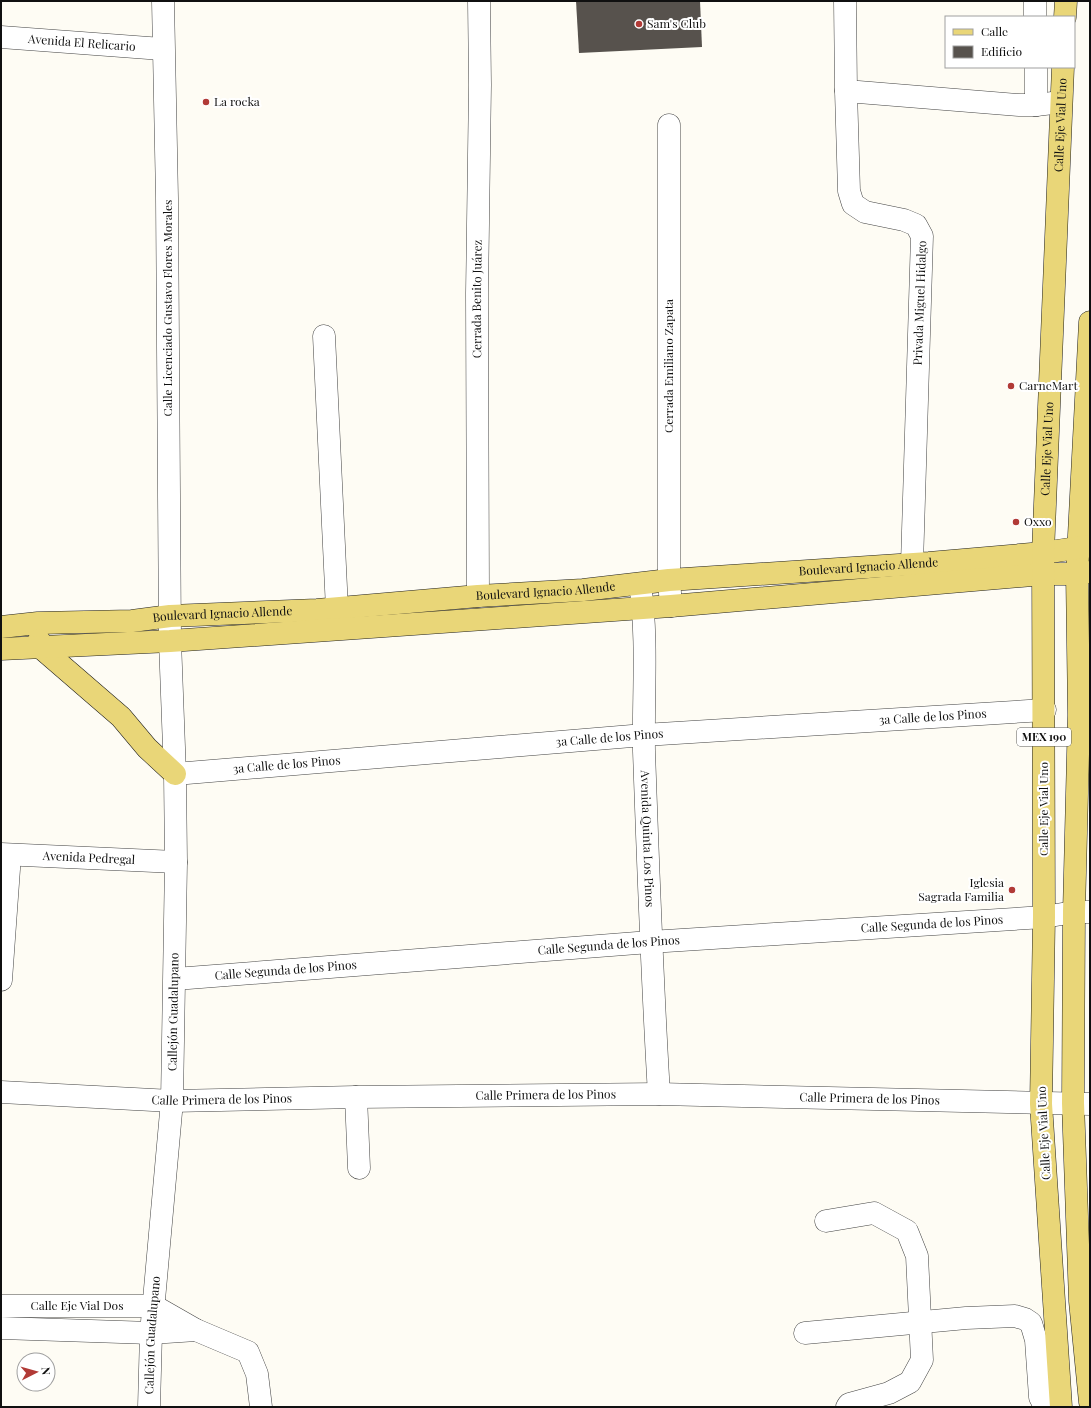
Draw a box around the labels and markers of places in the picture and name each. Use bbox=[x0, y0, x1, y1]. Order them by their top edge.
place label: Sam's Club bbox=[647, 15, 706, 31]
marker: Sam's Club bbox=[634, 19, 644, 29]
place label: La rocka bbox=[214, 93, 260, 109]
marker: La rocka bbox=[201, 97, 211, 107]
place label: CarneMart bbox=[1019, 377, 1078, 393]
marker: CarneMart bbox=[1006, 381, 1016, 391]
place label: Oxxo bbox=[1024, 513, 1052, 529]
marker: Oxxo bbox=[1011, 517, 1021, 527]
place label: Iglesia Sagrada Familia bbox=[918, 874, 1004, 904]
marker: Iglesia Sagrada Familia bbox=[1007, 885, 1017, 895]

